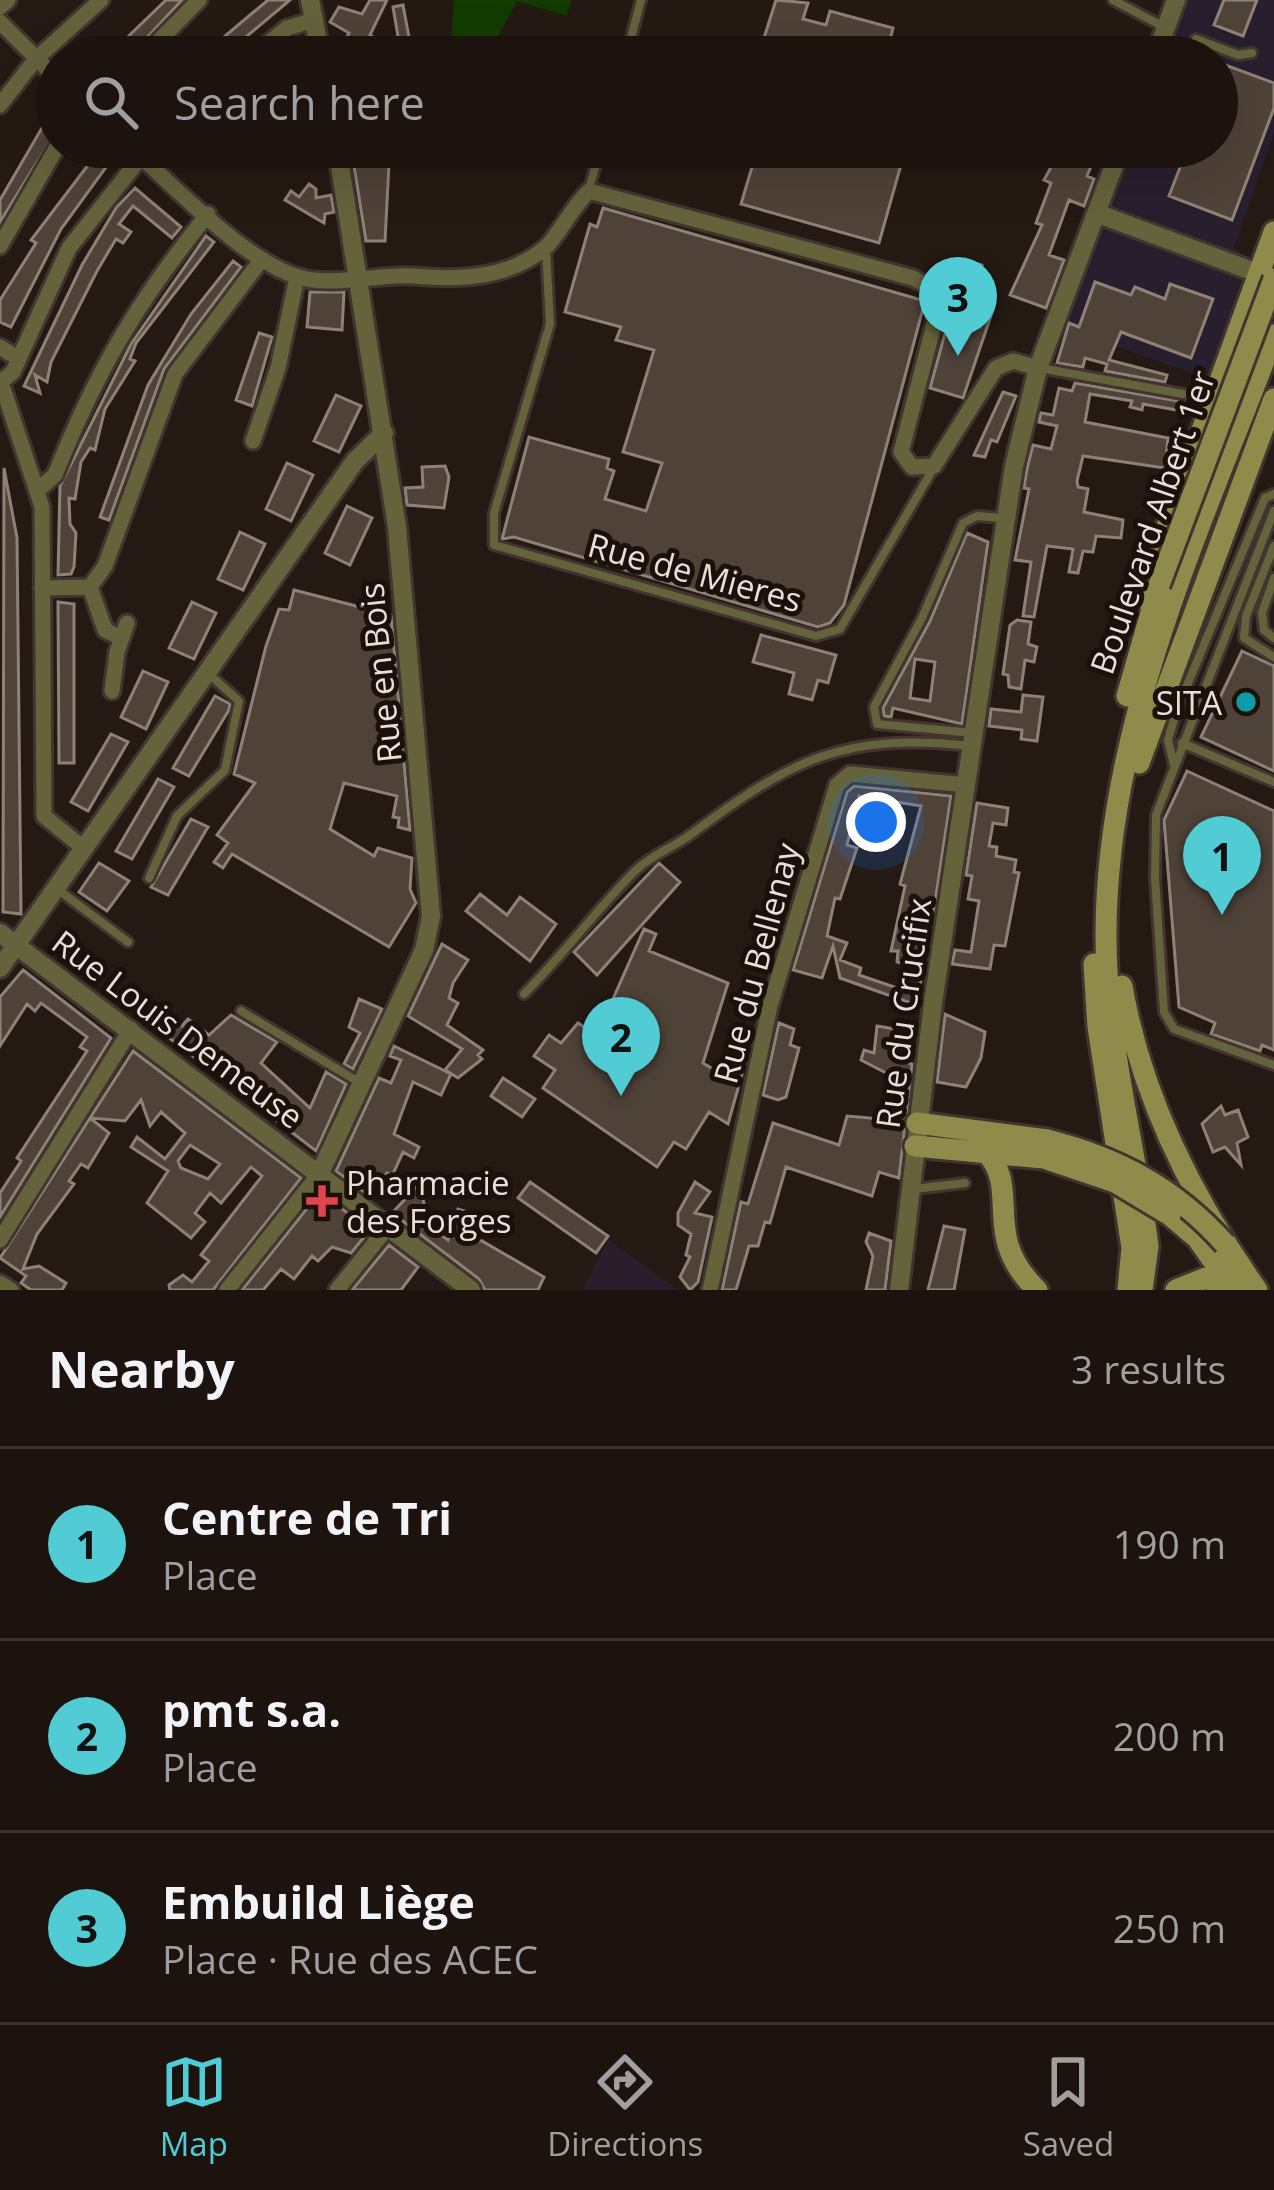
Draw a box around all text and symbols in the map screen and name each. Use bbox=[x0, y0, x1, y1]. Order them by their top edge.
search box bbox=[36, 36, 1238, 168]
icon: search bbox=[78, 69, 144, 135]
text: Search here bbox=[174, 72, 425, 133]
pin: 3 bbox=[919, 257, 997, 356]
street label: Boulevard Albert 1er bbox=[1079, 364, 1225, 680]
street label: Rue de Mieres bbox=[583, 522, 807, 622]
street label: Rue en Bois bbox=[348, 581, 412, 765]
place label: SITA bbox=[1156, 680, 1222, 725]
marker: SITA bbox=[1233, 689, 1259, 715]
your location bbox=[846, 792, 906, 852]
pin: 1 bbox=[1183, 816, 1261, 915]
street label: Rue du Bellenay bbox=[702, 838, 810, 1088]
street label: Rue du Crucifix bbox=[865, 895, 941, 1131]
street label: Rue Louis Demeuse bbox=[43, 920, 313, 1138]
pin: 2 bbox=[582, 997, 660, 1096]
place label: Pharmacie des Forges bbox=[346, 1160, 512, 1243]
marker: Pharmacie des Forges bbox=[309, 1188, 335, 1214]
text: Nearby bbox=[48, 1333, 235, 1403]
text: 3 results bbox=[1071, 1342, 1226, 1395]
text: Centre de Tri bbox=[162, 1487, 452, 1548]
text: 1 bbox=[76, 1517, 98, 1570]
text: 190 m bbox=[1113, 1517, 1226, 1570]
text: Place bbox=[162, 1548, 258, 1601]
text: pmt s.a. bbox=[162, 1679, 341, 1740]
text: 2 bbox=[76, 1709, 98, 1762]
text: 200 m bbox=[1113, 1709, 1226, 1762]
text: Place bbox=[162, 1740, 258, 1793]
text: Embuild Liège bbox=[162, 1871, 475, 1932]
text: 3 bbox=[76, 1901, 98, 1954]
text: 250 m bbox=[1113, 1901, 1226, 1954]
text: Place · Rue des ACEC bbox=[162, 1932, 538, 1985]
tab: Map bbox=[160, 2049, 228, 2166]
tab: Directions bbox=[547, 2049, 703, 2166]
tab: Saved bbox=[1023, 2049, 1114, 2166]

